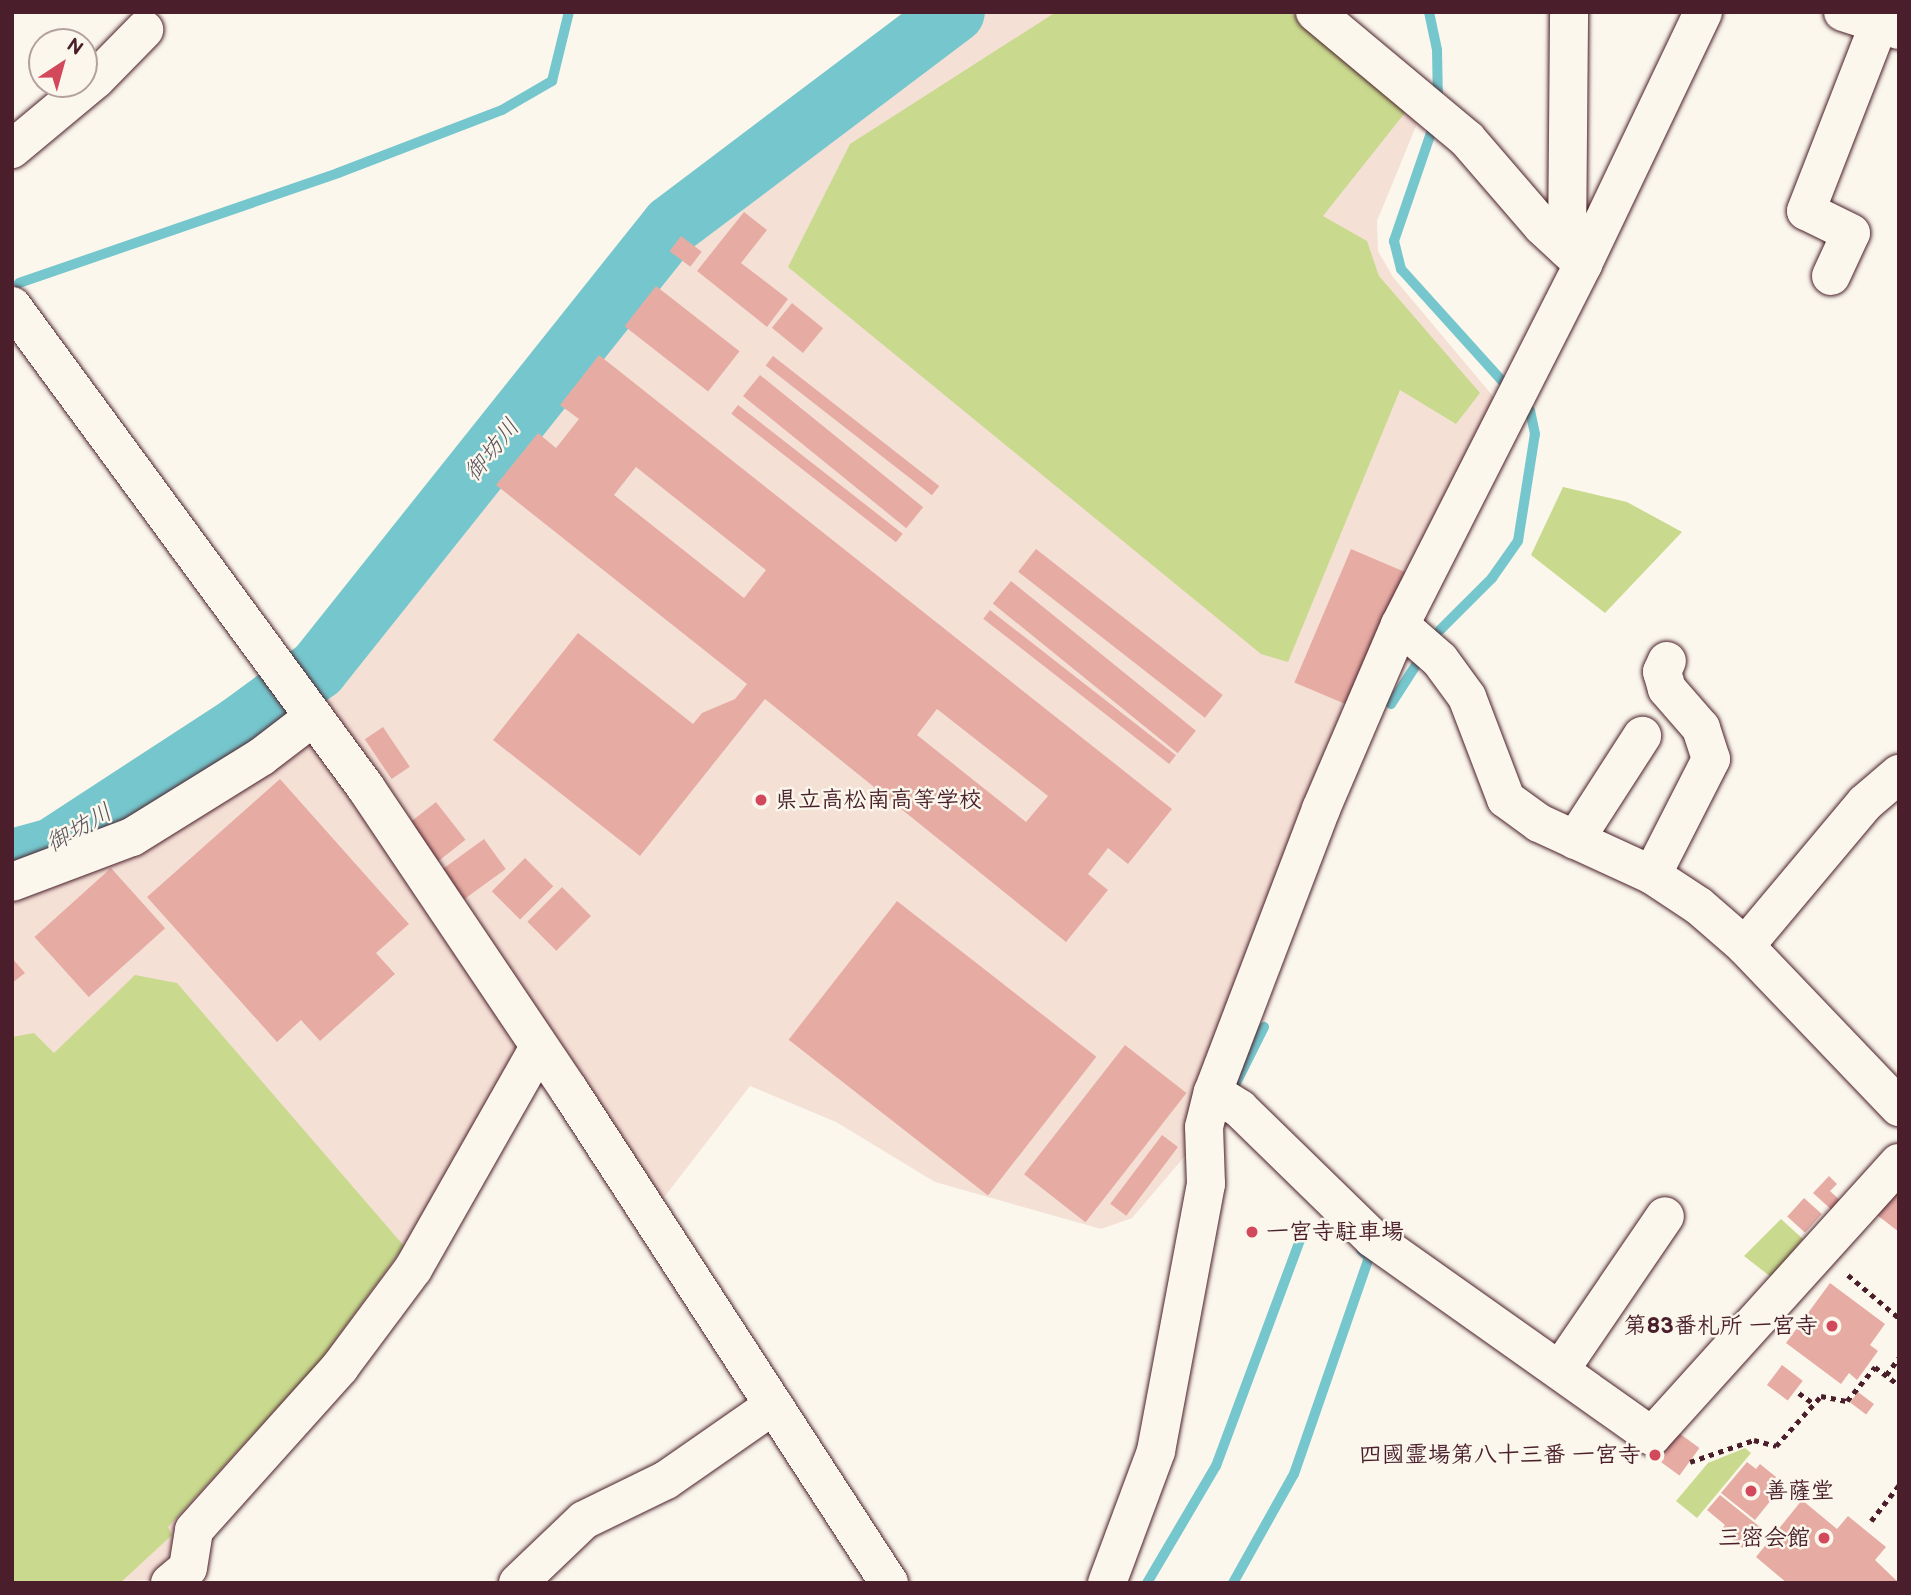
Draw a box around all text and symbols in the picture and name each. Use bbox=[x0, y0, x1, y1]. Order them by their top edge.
north arrow bbox=[28, 28, 98, 98]
text: N bbox=[62, 34, 87, 61]
water label: 御坊川 bbox=[458, 413, 526, 487]
place label: 県立高松南高等学校 bbox=[775, 786, 982, 814]
marker: 県立高松南高等学校 bbox=[753, 792, 769, 808]
water label: 御坊川 bbox=[41, 798, 117, 858]
place label: 一宮寺駐車場 bbox=[1266, 1218, 1404, 1246]
marker: 一宮寺駐車場 bbox=[1244, 1224, 1260, 1240]
place label: 第83番札所 一宮寺 bbox=[1624, 1312, 1818, 1340]
marker: 第83番札所 一宮寺 bbox=[1824, 1318, 1840, 1334]
place label: 四國霊場第八十三番 一宮寺 bbox=[1359, 1441, 1641, 1469]
marker: 四國霊場第八十三番 一宮寺 bbox=[1647, 1447, 1663, 1463]
place label: 善薩堂 bbox=[1765, 1477, 1834, 1505]
marker: 善薩堂 bbox=[1743, 1483, 1759, 1499]
place label: 三密会館 bbox=[1718, 1524, 1810, 1552]
marker: 三密会館 bbox=[1816, 1530, 1832, 1546]

